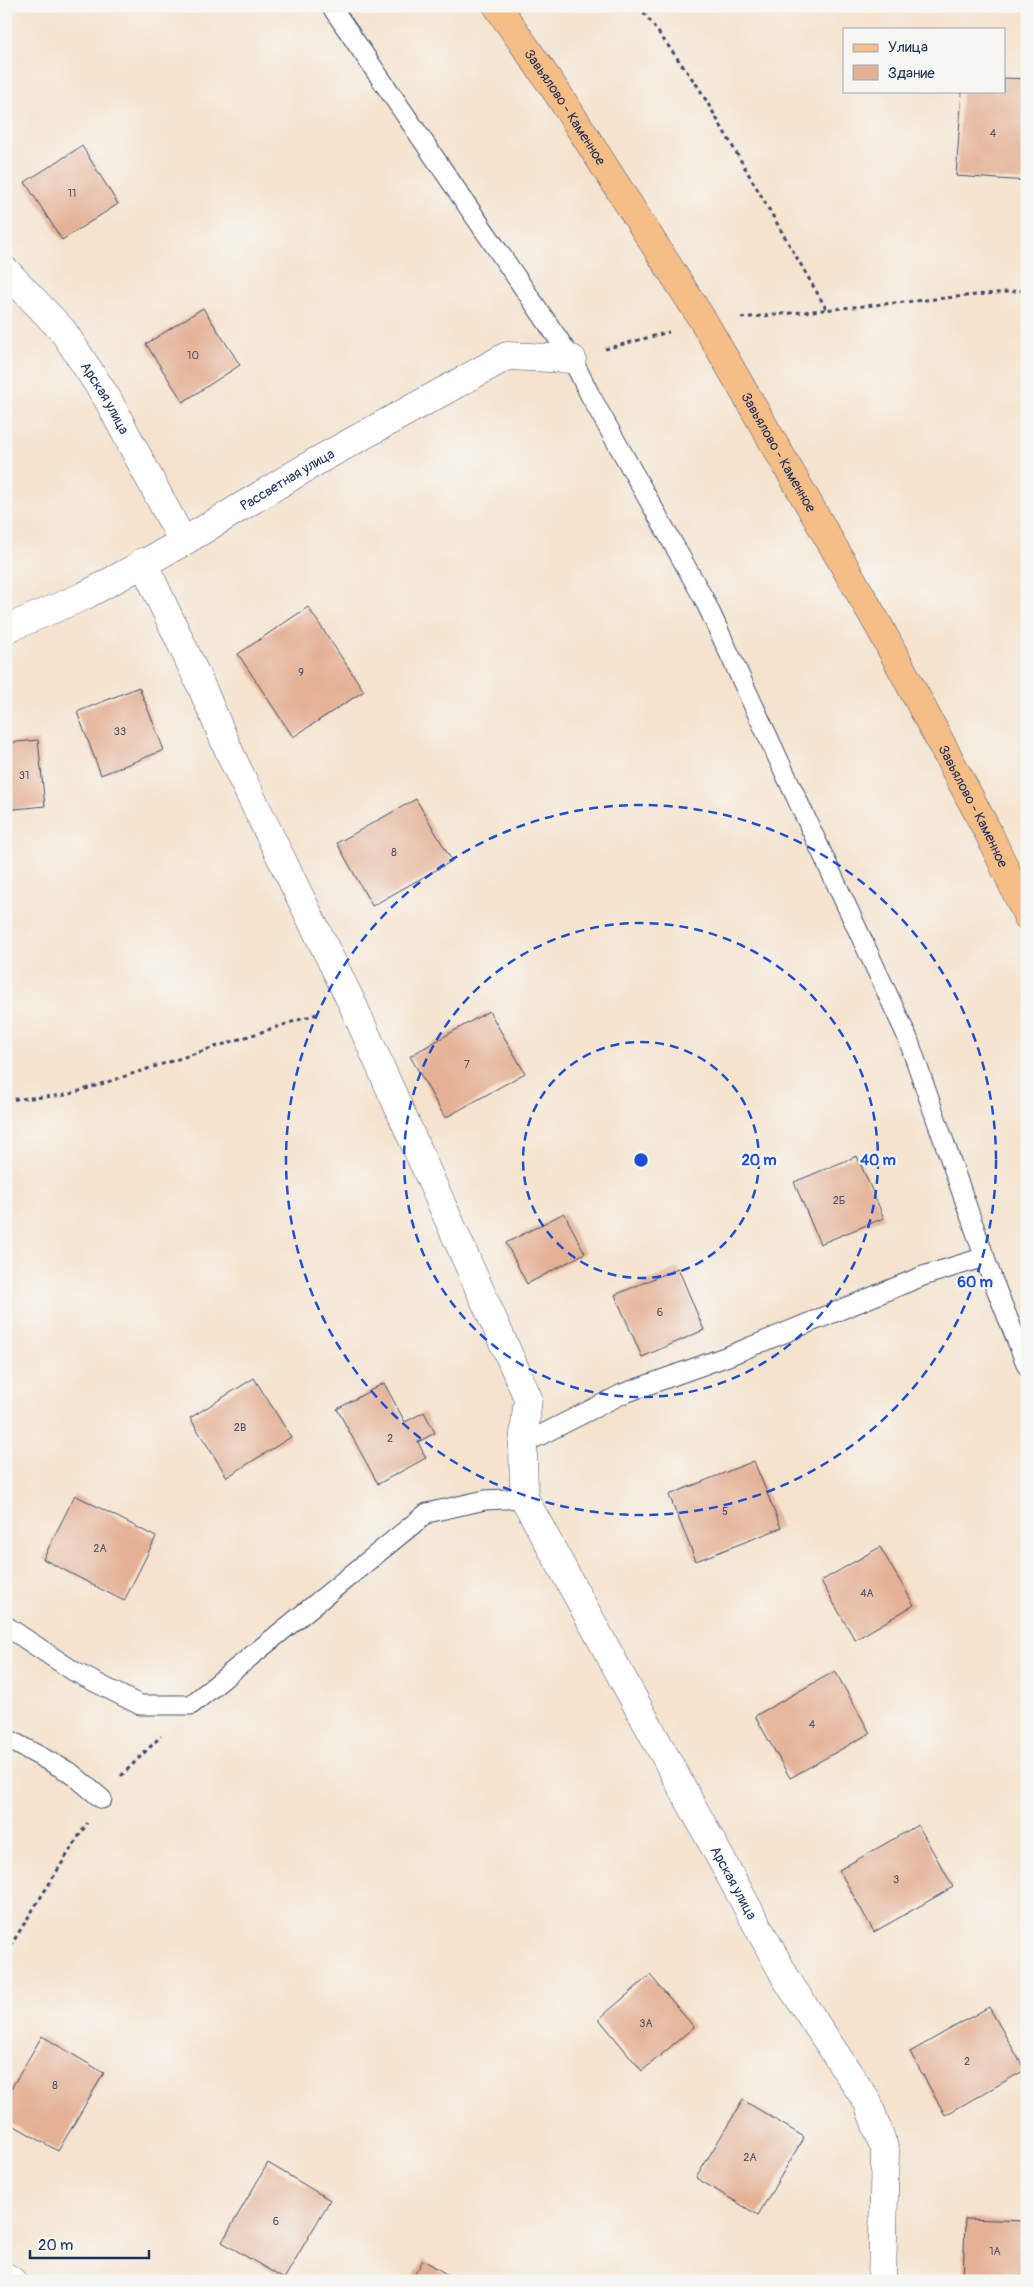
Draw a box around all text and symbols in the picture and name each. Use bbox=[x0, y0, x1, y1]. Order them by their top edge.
legend bbox=[843, 28, 1006, 92]
text: Улица bbox=[888, 38, 928, 57]
street label: Завьялово - Каменное bbox=[521, 46, 610, 168]
text: Здание bbox=[888, 64, 935, 83]
house number: 4 bbox=[990, 127, 997, 140]
house number: 11 bbox=[68, 187, 76, 200]
house number: 10 bbox=[187, 349, 199, 362]
street label: Арская улица bbox=[77, 359, 133, 437]
street label: Завьялово - Каменное bbox=[738, 389, 820, 515]
street label: Рассветная улица bbox=[237, 445, 337, 514]
house number: 9 bbox=[298, 666, 304, 679]
house number: 33 bbox=[114, 725, 126, 738]
street label: Завьялово - Каменное bbox=[935, 742, 1012, 870]
house number: 31 bbox=[19, 769, 29, 782]
house number: 8 bbox=[391, 846, 397, 859]
house number: 7 bbox=[464, 1058, 470, 1071]
centre of rings bbox=[632, 1151, 650, 1169]
text: 20 m bbox=[741, 1151, 777, 1170]
text: 40 m bbox=[860, 1151, 896, 1170]
house number: 2Б bbox=[833, 1194, 845, 1207]
text: 60 m bbox=[957, 1273, 993, 1292]
house number: 6 bbox=[657, 1306, 663, 1319]
house number: 2В bbox=[234, 1421, 246, 1434]
house number: 2 bbox=[387, 1432, 393, 1445]
house number: 5 bbox=[722, 1505, 728, 1518]
house number: 2А bbox=[93, 1542, 107, 1555]
house number: 4А bbox=[860, 1587, 874, 1600]
house number: 4 bbox=[809, 1718, 816, 1731]
street label: Арская улица bbox=[707, 1843, 761, 1922]
house number: 3 bbox=[893, 1873, 899, 1886]
house number: 3А bbox=[639, 2017, 653, 2030]
house number: 2 bbox=[964, 2055, 970, 2068]
house number: 8 bbox=[52, 2079, 58, 2092]
house number: 2А bbox=[743, 2151, 757, 2164]
house number: 6 bbox=[273, 2215, 279, 2228]
scale bar bbox=[30, 2227, 149, 2259]
text: 20 m bbox=[38, 2236, 73, 2255]
house number: 1А bbox=[989, 2245, 1001, 2258]

